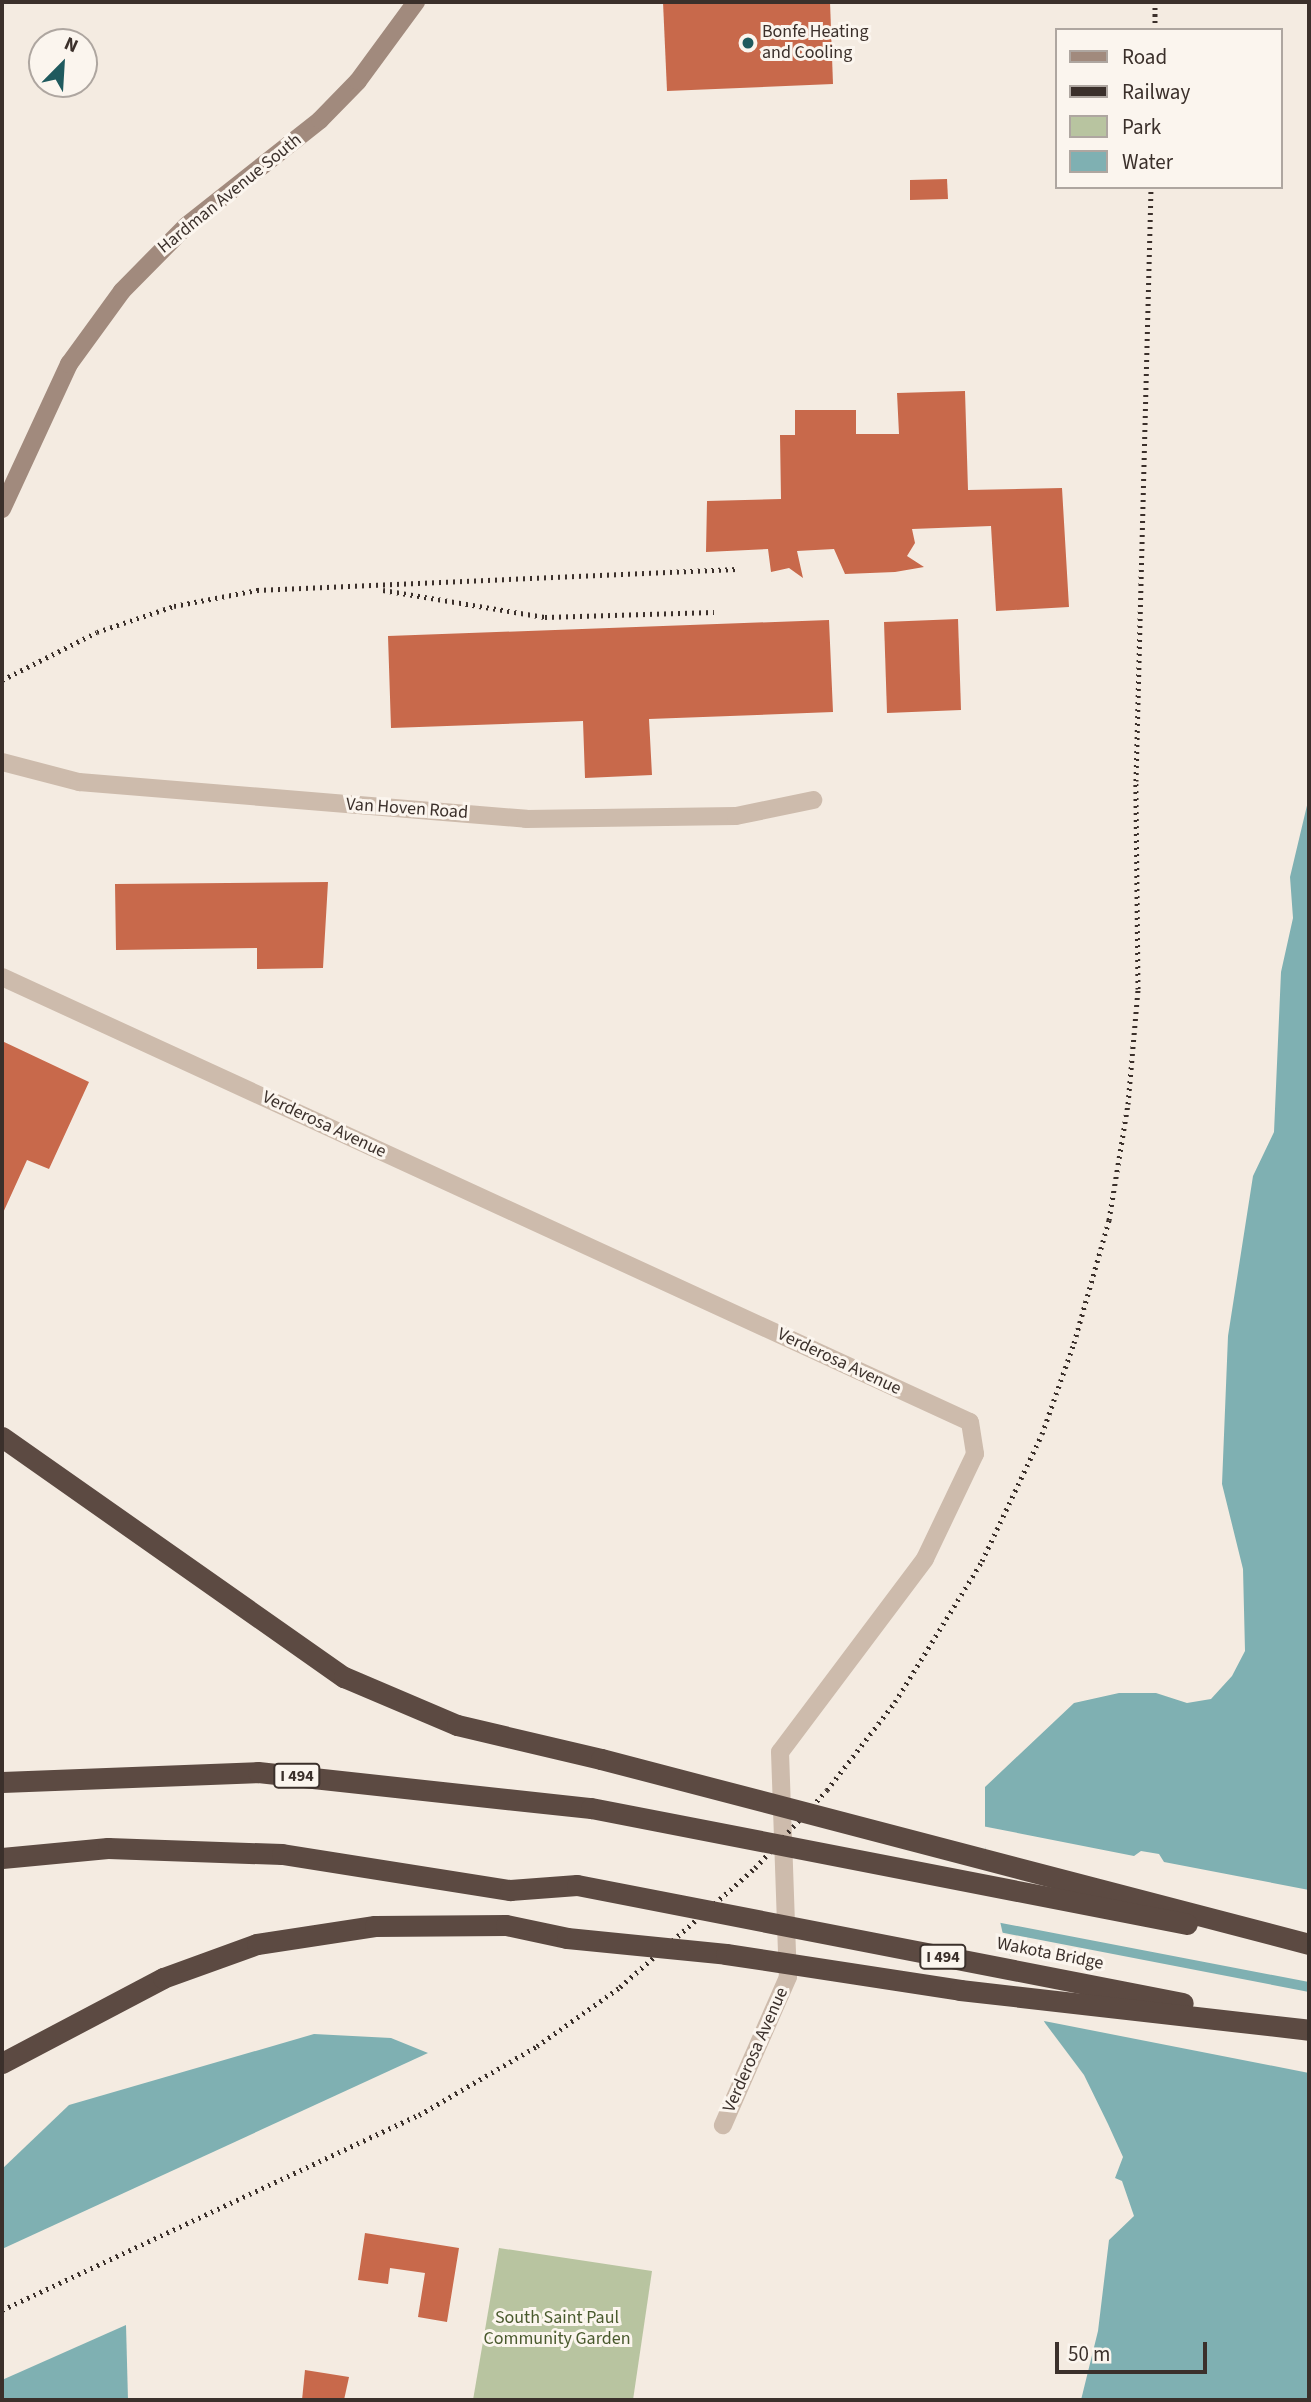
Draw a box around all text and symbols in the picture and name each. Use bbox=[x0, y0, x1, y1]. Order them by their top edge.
place label: Bonfe Heating and Cooling bbox=[762, 22, 868, 64]
north arrow bbox=[28, 28, 98, 98]
legend bbox=[1056, 28, 1283, 189]
text: N bbox=[60, 30, 82, 60]
marker: Bonfe Heating and Cooling bbox=[740, 35, 756, 51]
text: Road bbox=[1122, 42, 1167, 72]
text: Railway bbox=[1122, 77, 1190, 107]
text: Park bbox=[1122, 112, 1161, 142]
street label: Hardman Avenue South bbox=[154, 129, 306, 259]
text: Water bbox=[1122, 147, 1173, 177]
street label: Van Hoven Road bbox=[345, 794, 469, 824]
street label: Verderosa Avenue bbox=[259, 1087, 389, 1163]
street label: Verderosa Avenue bbox=[774, 1324, 904, 1400]
road number: I 494 bbox=[272, 1764, 322, 1788]
street label: Wakota Bridge bbox=[995, 1933, 1105, 1975]
road number: I 494 bbox=[918, 1944, 968, 1969]
street label: Verderosa Avenue bbox=[719, 1984, 793, 2116]
park label: South Saint Paul Community Garden bbox=[483, 2308, 631, 2350]
scale bar bbox=[1059, 2328, 1211, 2372]
text: 50 m bbox=[1068, 2339, 1110, 2369]

